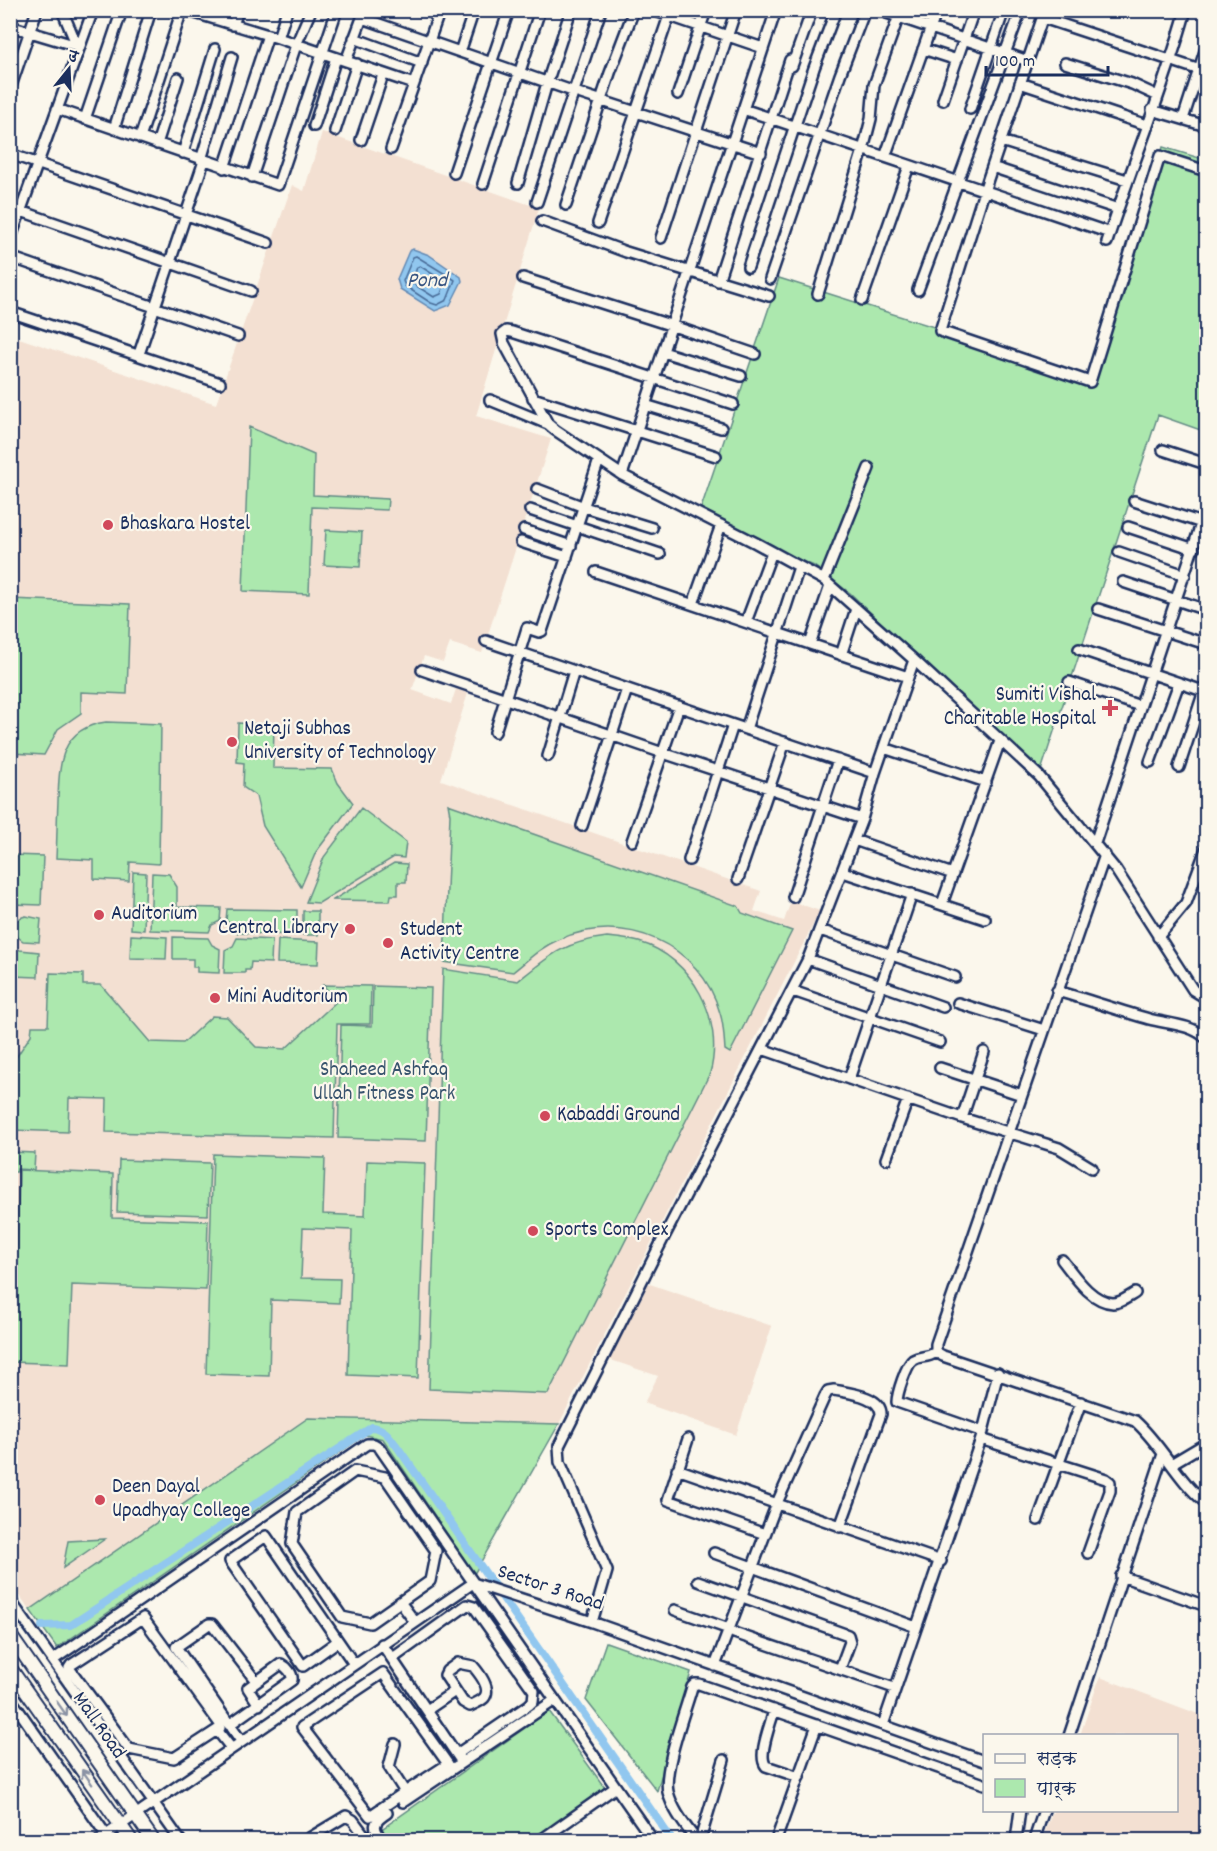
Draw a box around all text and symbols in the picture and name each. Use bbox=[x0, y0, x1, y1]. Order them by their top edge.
north arrow bbox=[39, 39, 99, 99]
scale bar bbox=[986, 39, 1108, 77]
text: उ bbox=[64, 44, 82, 70]
text: 100 m bbox=[995, 50, 1035, 75]
water label: Pond bbox=[407, 266, 450, 297]
place label: Bhaskara Hostel bbox=[120, 510, 250, 540]
marker: Bhaskara Hostel bbox=[101, 518, 115, 532]
place label: Sumiti Vishal Charitable Hospital bbox=[944, 681, 1096, 735]
marker: Sumiti Vishal Charitable Hospital bbox=[1101, 699, 1119, 717]
place label: Netaji Subhas University of Technology bbox=[244, 715, 436, 769]
marker: Netaji Subhas University of Technology bbox=[225, 735, 239, 749]
place label: Auditorium bbox=[111, 900, 197, 930]
marker: Auditorium bbox=[92, 908, 106, 922]
place label: Central Library bbox=[218, 914, 338, 944]
place label: Student Activity Centre bbox=[400, 916, 519, 970]
marker: Central Library bbox=[343, 922, 357, 936]
marker: Student Activity Centre bbox=[381, 936, 395, 950]
place label: Mini Auditorium bbox=[227, 983, 348, 1013]
marker: Mini Auditorium bbox=[208, 991, 222, 1005]
park label: Shaheed Ashfaq Ullah Fitness Park bbox=[313, 1056, 455, 1110]
place label: Kabaddi Ground bbox=[557, 1101, 680, 1131]
marker: Kabaddi Ground bbox=[538, 1109, 552, 1123]
place label: Sports Complex bbox=[545, 1216, 669, 1246]
marker: Sports Complex bbox=[526, 1224, 540, 1238]
place label: Deen Dayal Upadhyay College bbox=[112, 1473, 250, 1527]
marker: Deen Dayal Upadhyay College bbox=[93, 1493, 107, 1507]
street label: Sector 3 Road bbox=[493, 1558, 607, 1620]
street label: Mall Road bbox=[64, 1686, 132, 1766]
one-way arrow bbox=[56, 1701, 68, 1717]
legend bbox=[983, 1734, 1178, 1812]
text: सड़क bbox=[1036, 1748, 1078, 1773]
one-way arrow bbox=[81, 1770, 93, 1786]
text: पार्क bbox=[1036, 1778, 1077, 1803]

